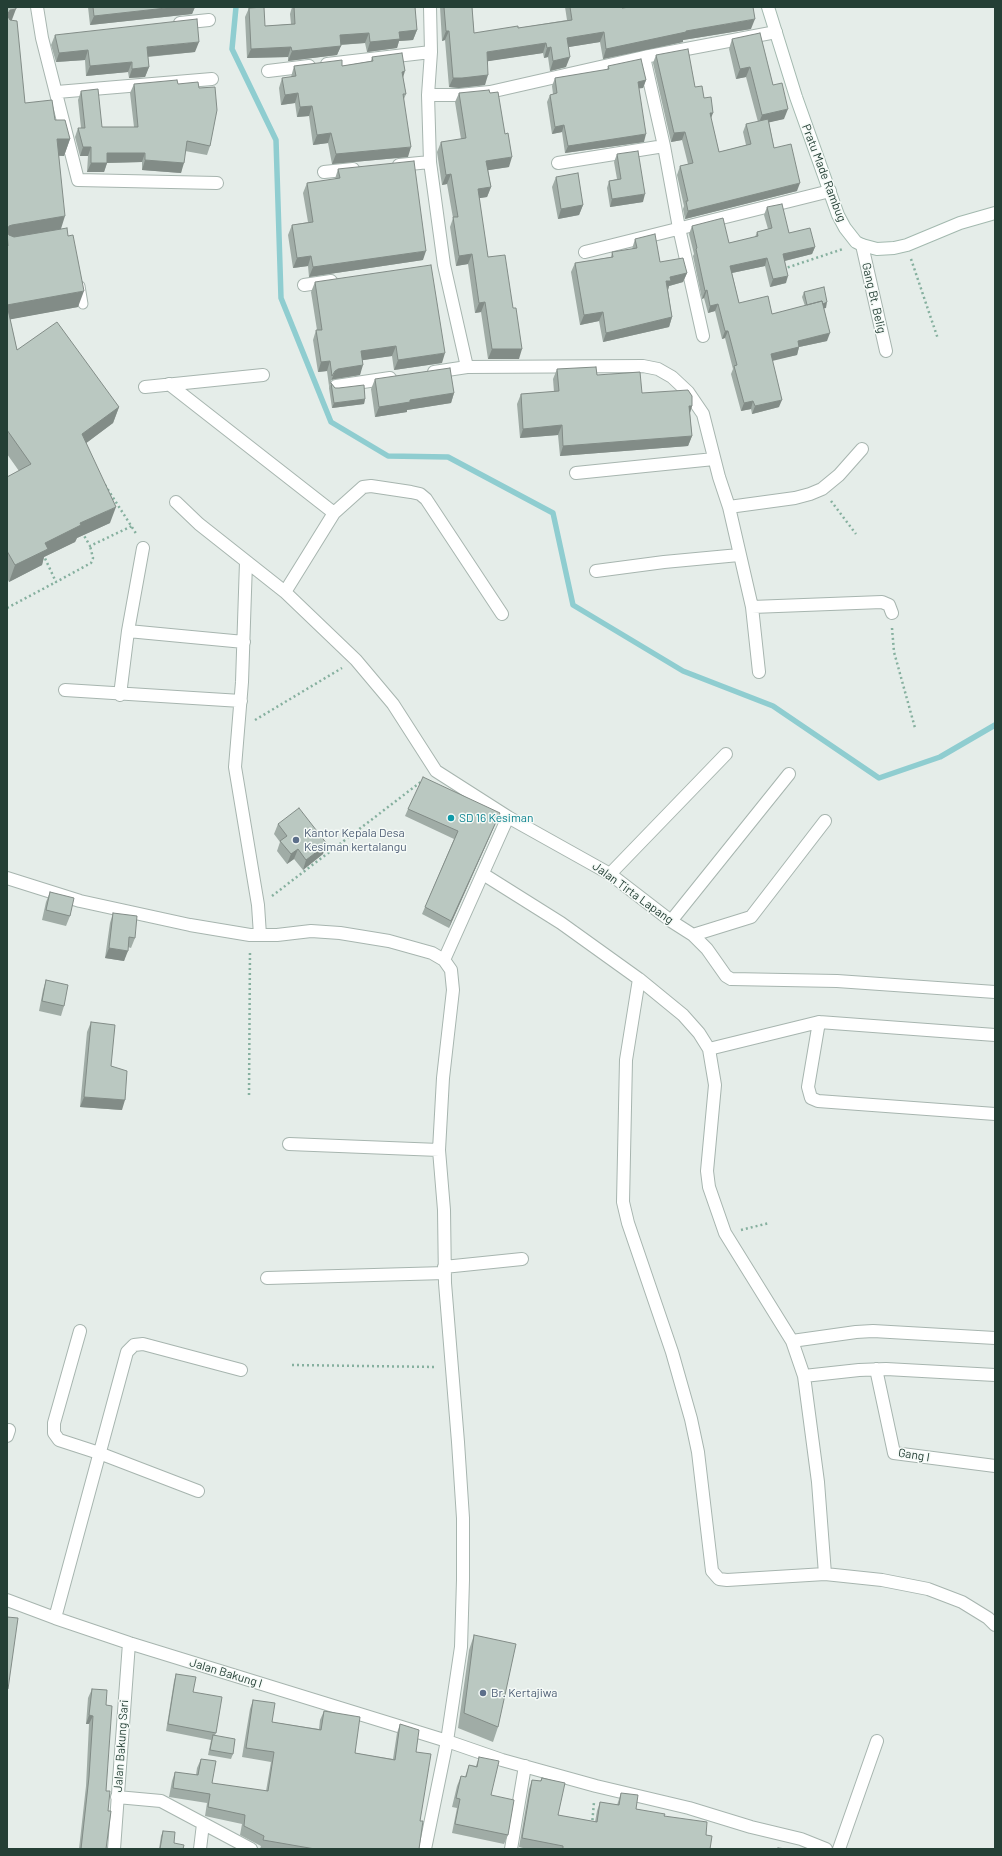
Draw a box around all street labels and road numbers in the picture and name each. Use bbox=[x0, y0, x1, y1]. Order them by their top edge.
street label: Pratu Made Rambug bbox=[799, 122, 849, 224]
street label: Gang Bt. Belig bbox=[859, 261, 889, 335]
street label: Jalan Tirta Lapang bbox=[590, 859, 676, 927]
street label: Gang I bbox=[897, 1445, 931, 1465]
street label: Jalan Bakung I bbox=[188, 1655, 264, 1691]
street label: Jalan Bakung Sari bbox=[111, 1699, 131, 1793]

